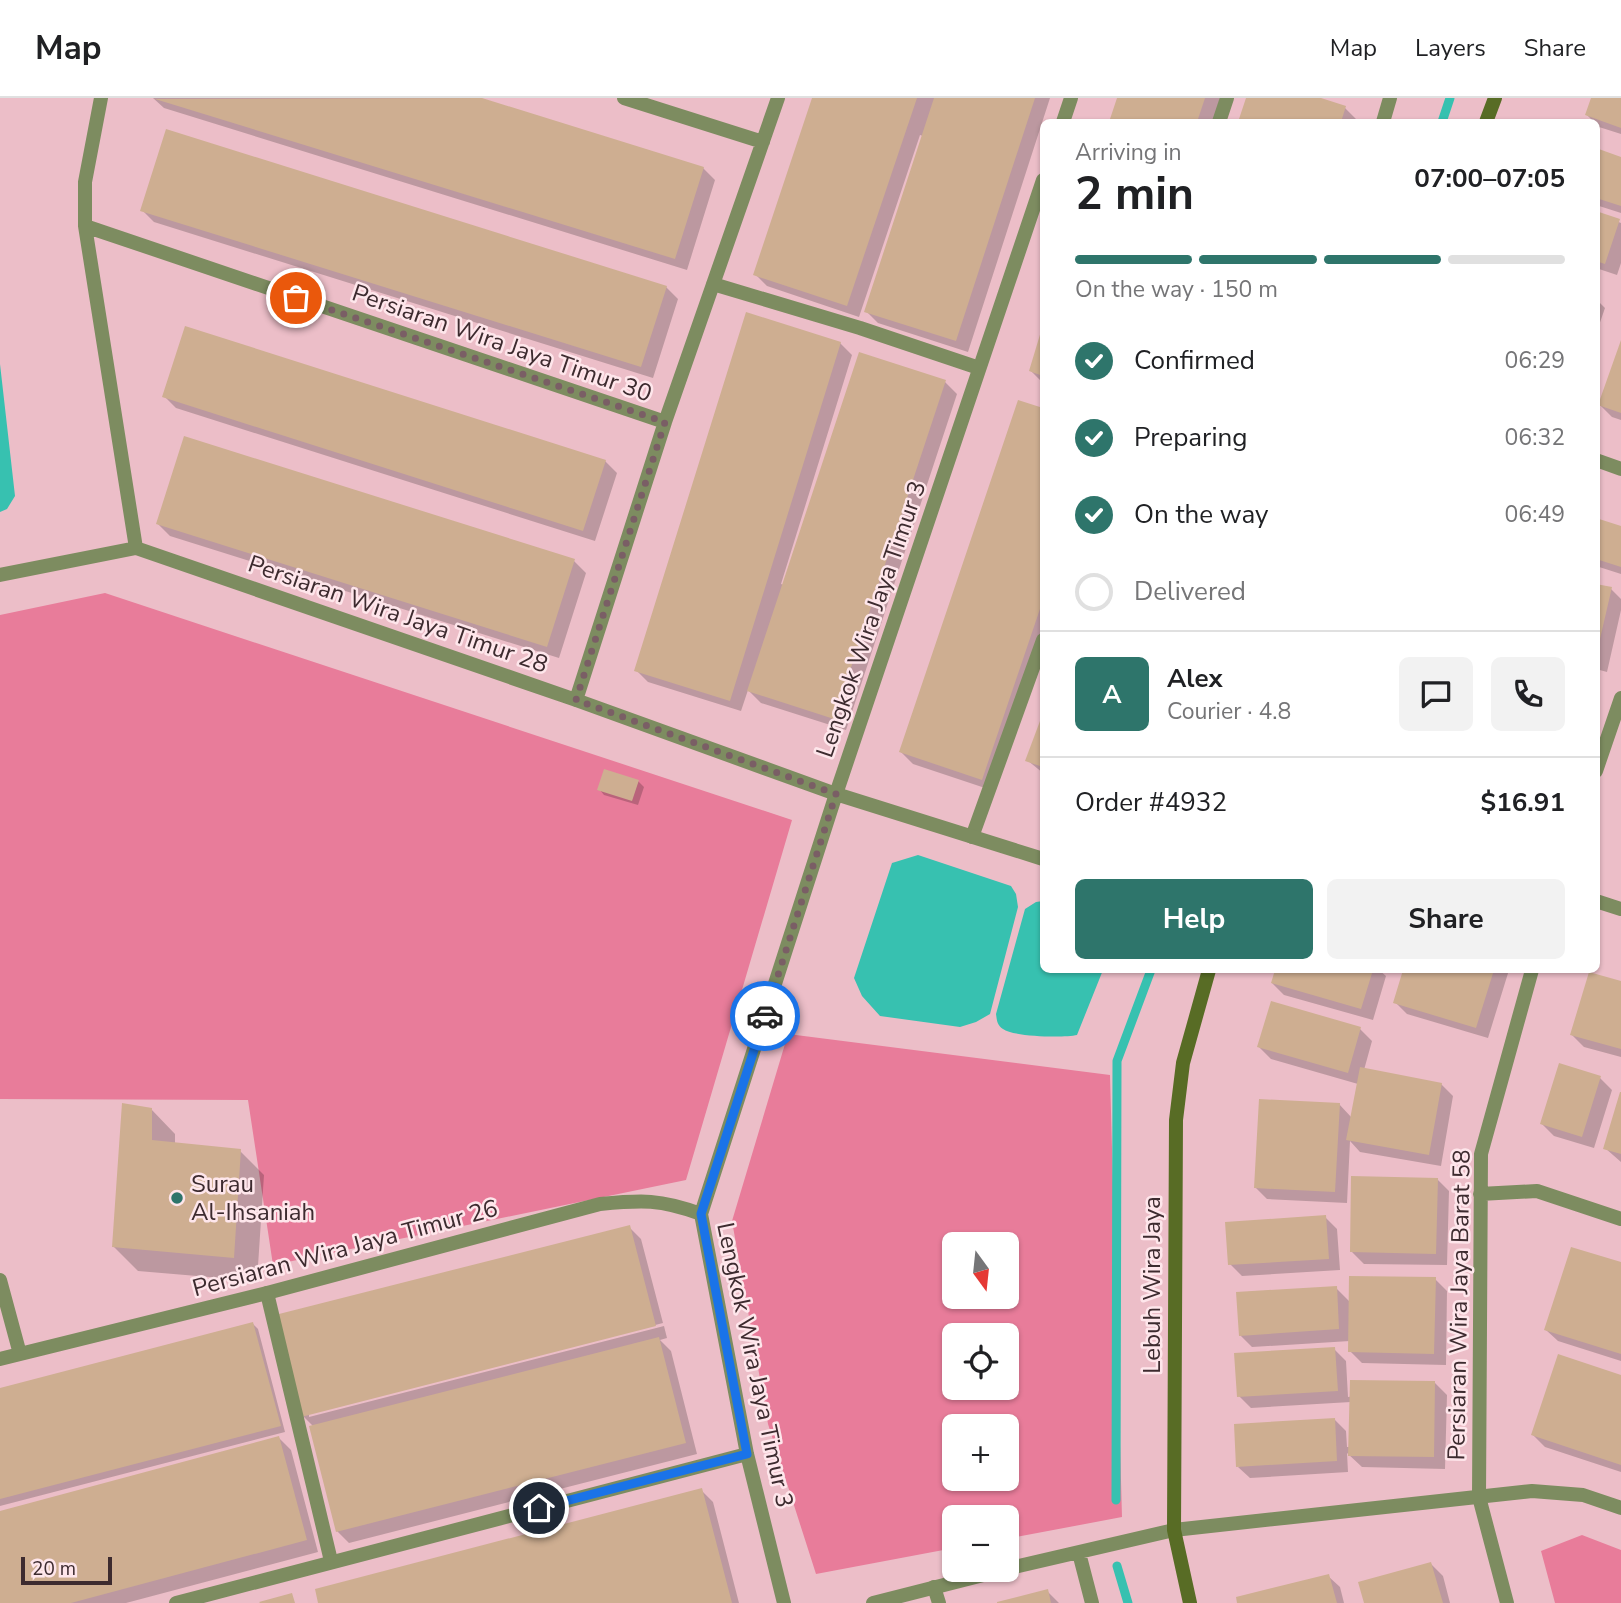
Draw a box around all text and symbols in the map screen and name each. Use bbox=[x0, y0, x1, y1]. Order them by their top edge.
text: Map bbox=[35, 26, 102, 71]
text: Map bbox=[1330, 32, 1377, 64]
text: Layers bbox=[1415, 32, 1486, 64]
text: Share bbox=[1524, 32, 1586, 64]
text: Arriving in bbox=[1075, 137, 1182, 168]
text: 07:00–07:05 bbox=[1414, 161, 1565, 196]
text: 2 min bbox=[1075, 162, 1194, 225]
pin bbox=[266, 268, 326, 328]
text: On the way · 150 m bbox=[1075, 274, 1278, 305]
street label: Persiaran Wira Jaya Timur 30 bbox=[348, 277, 656, 409]
icon: bag bbox=[277, 279, 315, 317]
icon: check bbox=[1075, 342, 1113, 380]
text: Confirmed bbox=[1134, 343, 1255, 378]
text: 06:29 bbox=[1505, 345, 1565, 376]
icon: check bbox=[1075, 419, 1113, 457]
text: Preparing bbox=[1134, 420, 1247, 455]
text: 06:32 bbox=[1505, 422, 1565, 453]
street label: Lengkok Wira Jaya Timur 3 bbox=[809, 476, 933, 762]
icon: check bbox=[1075, 496, 1113, 534]
text: On the way bbox=[1134, 497, 1268, 532]
text: 06:49 bbox=[1505, 499, 1565, 530]
street label: Persiaran Wira Jaya Timur 28 bbox=[244, 548, 552, 680]
text: Delivered bbox=[1134, 574, 1246, 609]
button: chat bbox=[1399, 657, 1473, 731]
button: phone bbox=[1491, 657, 1565, 731]
text: Alex bbox=[1167, 661, 1223, 696]
text: A bbox=[1102, 677, 1122, 712]
text: Courier · 4.8 bbox=[1167, 696, 1291, 727]
text: Order #4932 bbox=[1075, 785, 1227, 820]
text: $16.91 bbox=[1481, 785, 1565, 820]
button: Help bbox=[1075, 879, 1313, 959]
button: Share bbox=[1327, 879, 1565, 959]
courier bbox=[730, 981, 800, 1051]
icon: car bbox=[746, 997, 784, 1035]
street label: Persiaran Wira Jaya Barat 58 bbox=[1440, 1149, 1478, 1461]
place label: Surau Al-Ihsaniah bbox=[191, 1168, 315, 1228]
marker: Surau Al-Ihsaniah bbox=[169, 1190, 185, 1206]
street label: Persiaran Wira Jaya Timur 26 bbox=[189, 1192, 501, 1304]
street label: Lebuh Wira Jaya bbox=[1136, 1196, 1168, 1374]
street label: Lengkok Wira Jaya Timur 3 bbox=[709, 1220, 801, 1510]
north arrow bbox=[942, 1232, 1018, 1309]
map controls bbox=[942, 1232, 1019, 1582]
button: locate bbox=[942, 1323, 1019, 1400]
button: + bbox=[942, 1414, 1019, 1491]
pin bbox=[509, 1478, 569, 1538]
icon: home bbox=[520, 1489, 558, 1527]
button: − bbox=[942, 1505, 1019, 1582]
scale bar bbox=[21, 1554, 112, 1586]
text: 20 m bbox=[32, 1556, 76, 1582]

